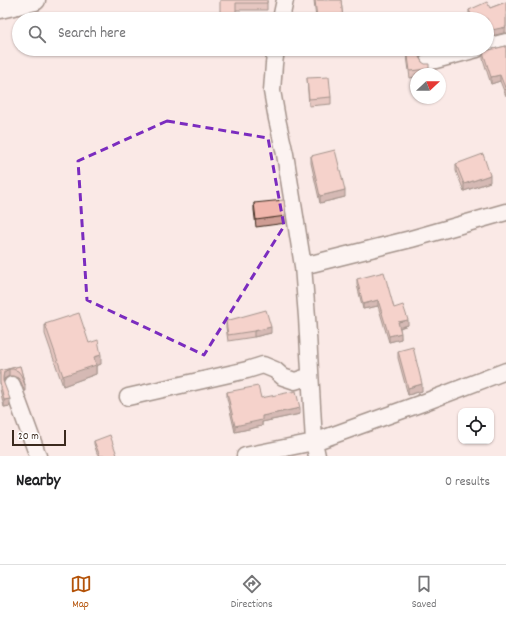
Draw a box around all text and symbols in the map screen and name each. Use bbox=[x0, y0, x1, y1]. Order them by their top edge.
search box bbox=[12, 12, 494, 56]
icon: search bbox=[26, 23, 48, 45]
text: Search here bbox=[58, 23, 126, 45]
north arrow bbox=[410, 68, 446, 104]
map controls bbox=[458, 408, 494, 444]
button: locate bbox=[458, 408, 494, 444]
scale bar bbox=[12, 428, 66, 447]
text: 20 m bbox=[18, 429, 39, 445]
text: Nearby bbox=[16, 470, 60, 494]
text: 0 results bbox=[445, 473, 490, 492]
tab: Map bbox=[70, 573, 92, 613]
tab: Directions bbox=[231, 573, 273, 613]
tab: Saved bbox=[412, 573, 436, 613]

